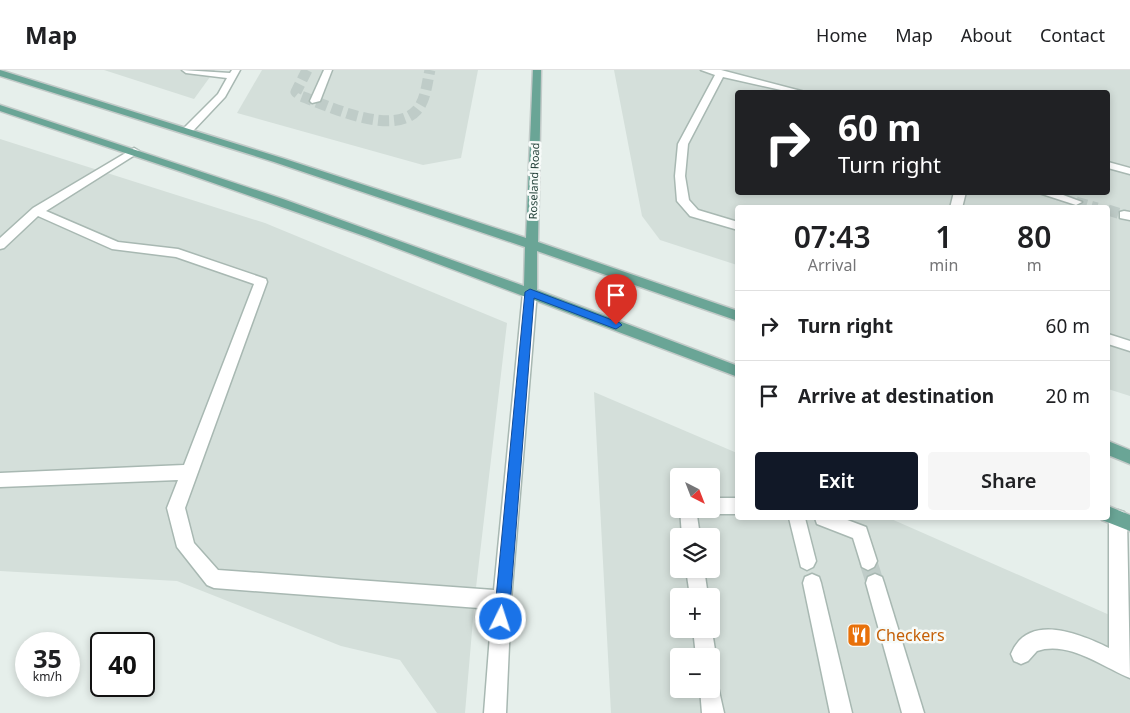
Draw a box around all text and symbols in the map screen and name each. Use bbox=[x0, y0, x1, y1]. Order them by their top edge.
text: Map bbox=[25, 18, 77, 51]
text: Home bbox=[816, 23, 867, 47]
text: Map bbox=[895, 23, 933, 47]
text: About bbox=[961, 23, 1012, 47]
text: Contact bbox=[1040, 23, 1105, 47]
text: 60 m bbox=[838, 104, 921, 151]
icon: right bbox=[755, 110, 820, 175]
street label: Roseland Road bbox=[525, 142, 542, 220]
text: Turn right bbox=[838, 149, 941, 179]
text: 07:43 bbox=[794, 216, 871, 257]
text: 1 bbox=[935, 216, 952, 257]
text: 80 bbox=[1017, 216, 1051, 257]
text: Arrival bbox=[808, 254, 857, 276]
text: min bbox=[929, 254, 958, 276]
text: m bbox=[1027, 254, 1042, 276]
pin bbox=[595, 274, 637, 325]
icon: arrive bbox=[602, 281, 630, 309]
icon: right bbox=[755, 312, 783, 340]
text: Turn right bbox=[798, 313, 893, 339]
text: 60 m bbox=[1046, 313, 1090, 339]
icon: arrive bbox=[755, 382, 783, 410]
text: Arrive at destination bbox=[798, 383, 994, 409]
text: 20 m bbox=[1046, 383, 1090, 409]
button: Exit bbox=[755, 452, 918, 510]
button: Share bbox=[928, 452, 1090, 510]
north arrow bbox=[670, 468, 720, 518]
map controls bbox=[670, 468, 720, 698]
button: layers bbox=[670, 528, 720, 578]
button: + bbox=[670, 588, 720, 638]
position arrow bbox=[474, 592, 526, 644]
restaurant icon: Checkers bbox=[846, 622, 872, 648]
place label: Checkers bbox=[876, 624, 945, 646]
speed limit sign: 40 bbox=[90, 632, 155, 697]
text: 35 bbox=[33, 641, 62, 675]
button: − bbox=[670, 648, 720, 698]
text: km/h bbox=[33, 668, 62, 685]

